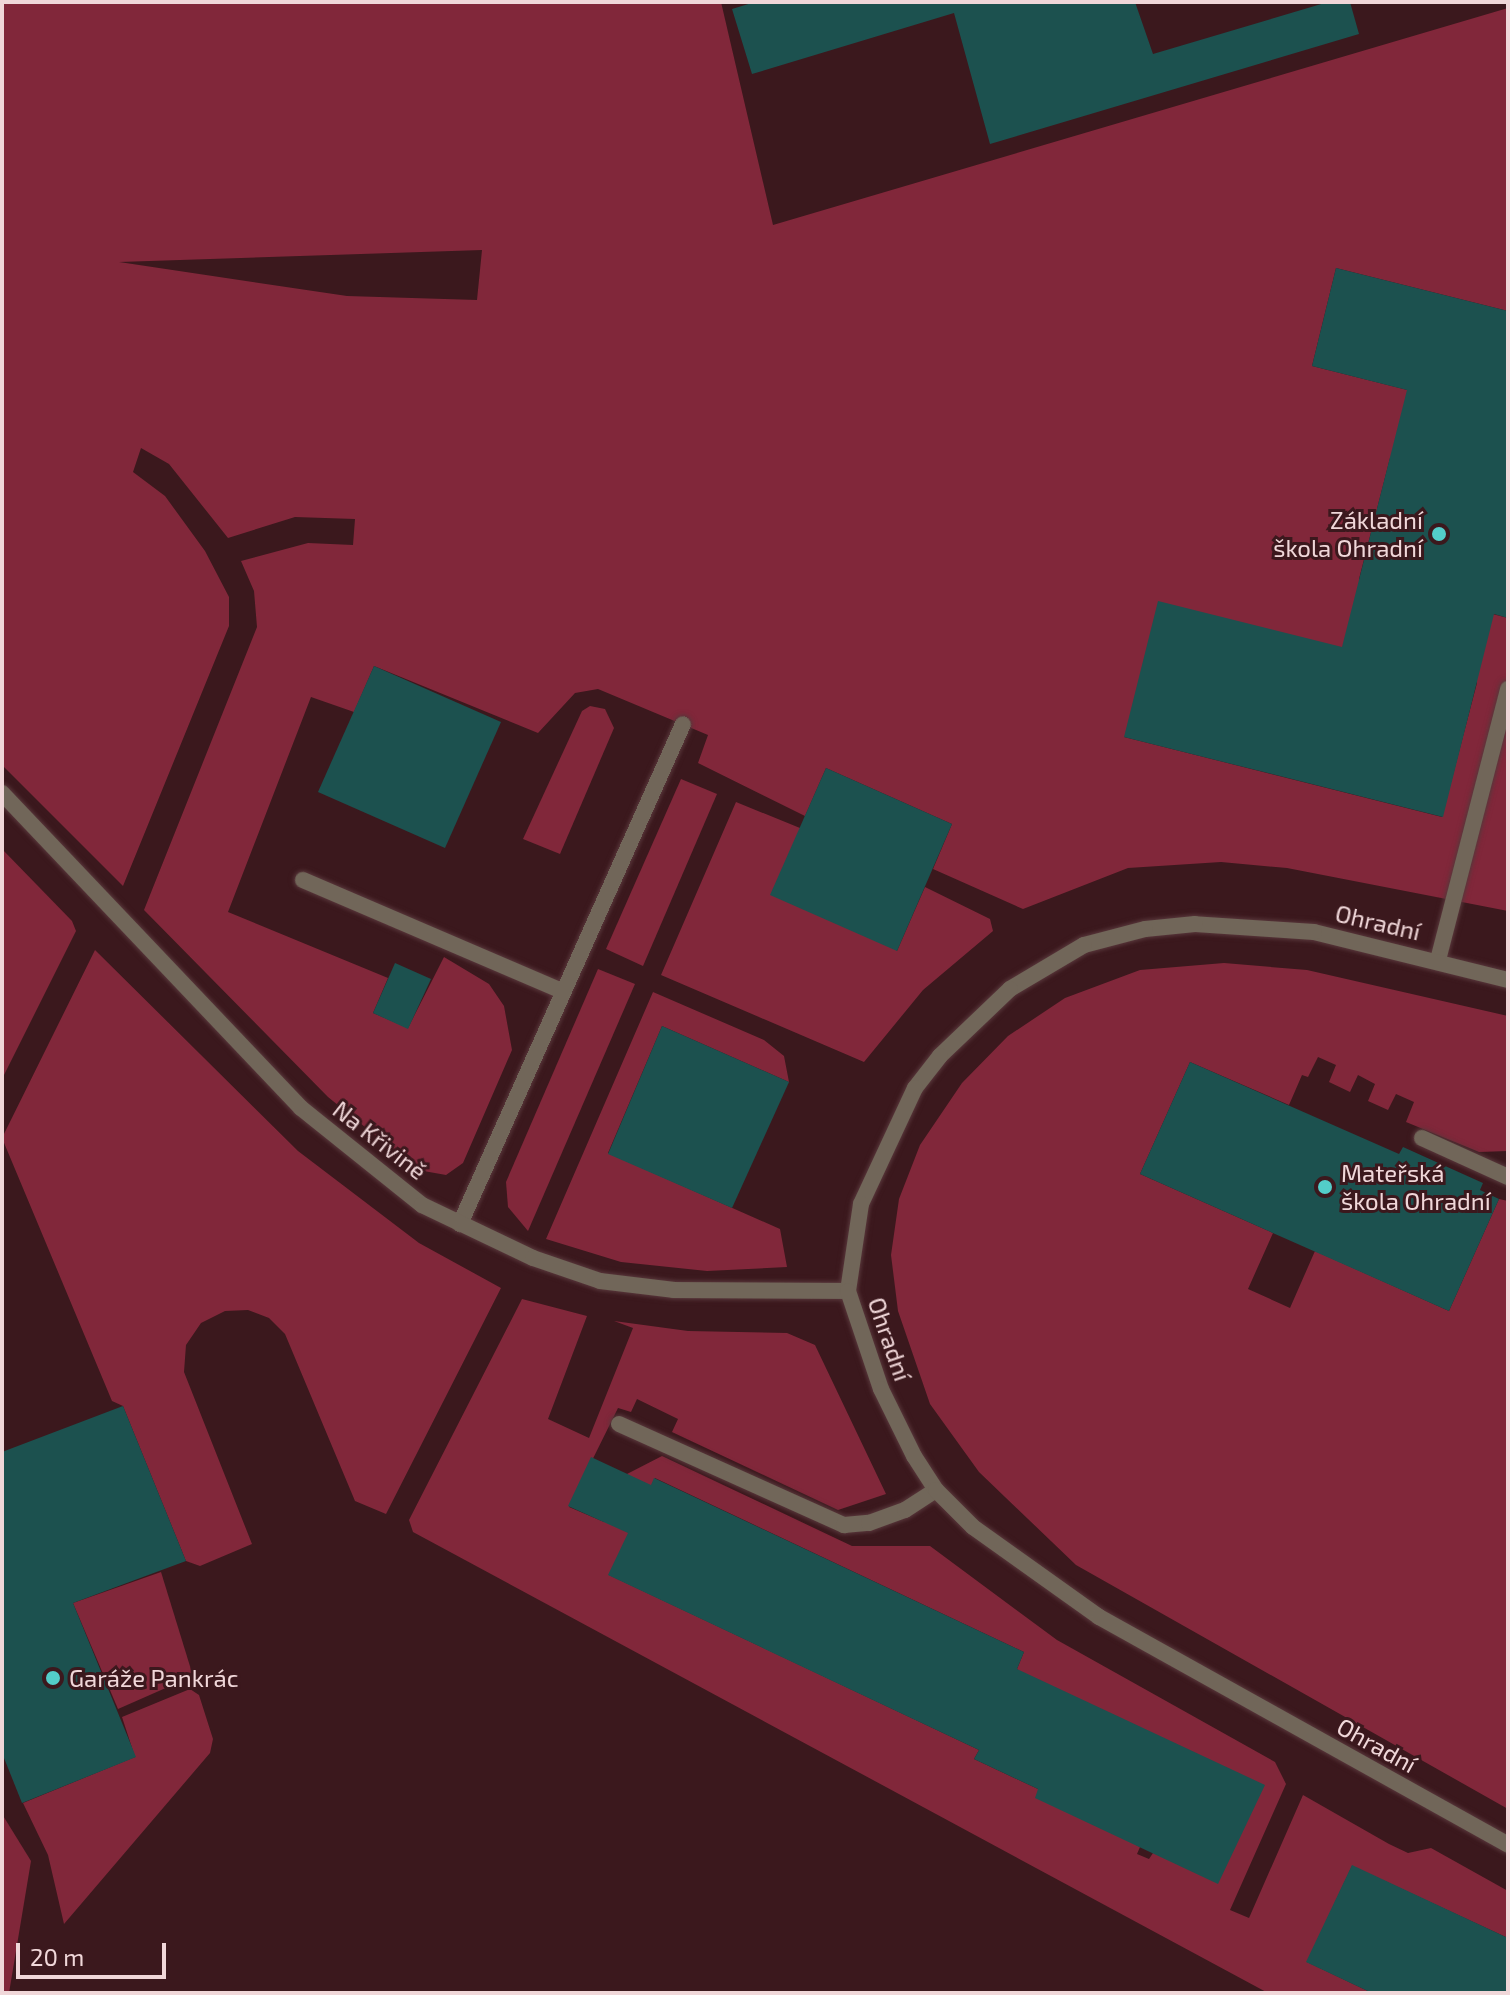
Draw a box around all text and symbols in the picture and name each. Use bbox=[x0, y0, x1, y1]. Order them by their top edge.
place label: Základní škola Ohradní bbox=[1273, 506, 1423, 562]
marker: Základní škola Ohradní bbox=[1430, 525, 1448, 543]
street label: Ohradní bbox=[1333, 898, 1423, 946]
street label: Na Křivině bbox=[328, 1095, 432, 1185]
place label: Mateřská škola Ohradní bbox=[1341, 1159, 1491, 1215]
marker: Mateřská škola Ohradní bbox=[1316, 1178, 1334, 1196]
street label: Ohradní bbox=[862, 1293, 918, 1385]
place label: Garáže Pankrác bbox=[69, 1664, 238, 1692]
marker: Garáže Pankrác bbox=[44, 1669, 62, 1687]
street label: Ohradní bbox=[1332, 1711, 1422, 1779]
scale bar bbox=[20, 1927, 170, 1977]
text: 20 m bbox=[30, 1942, 84, 1971]

